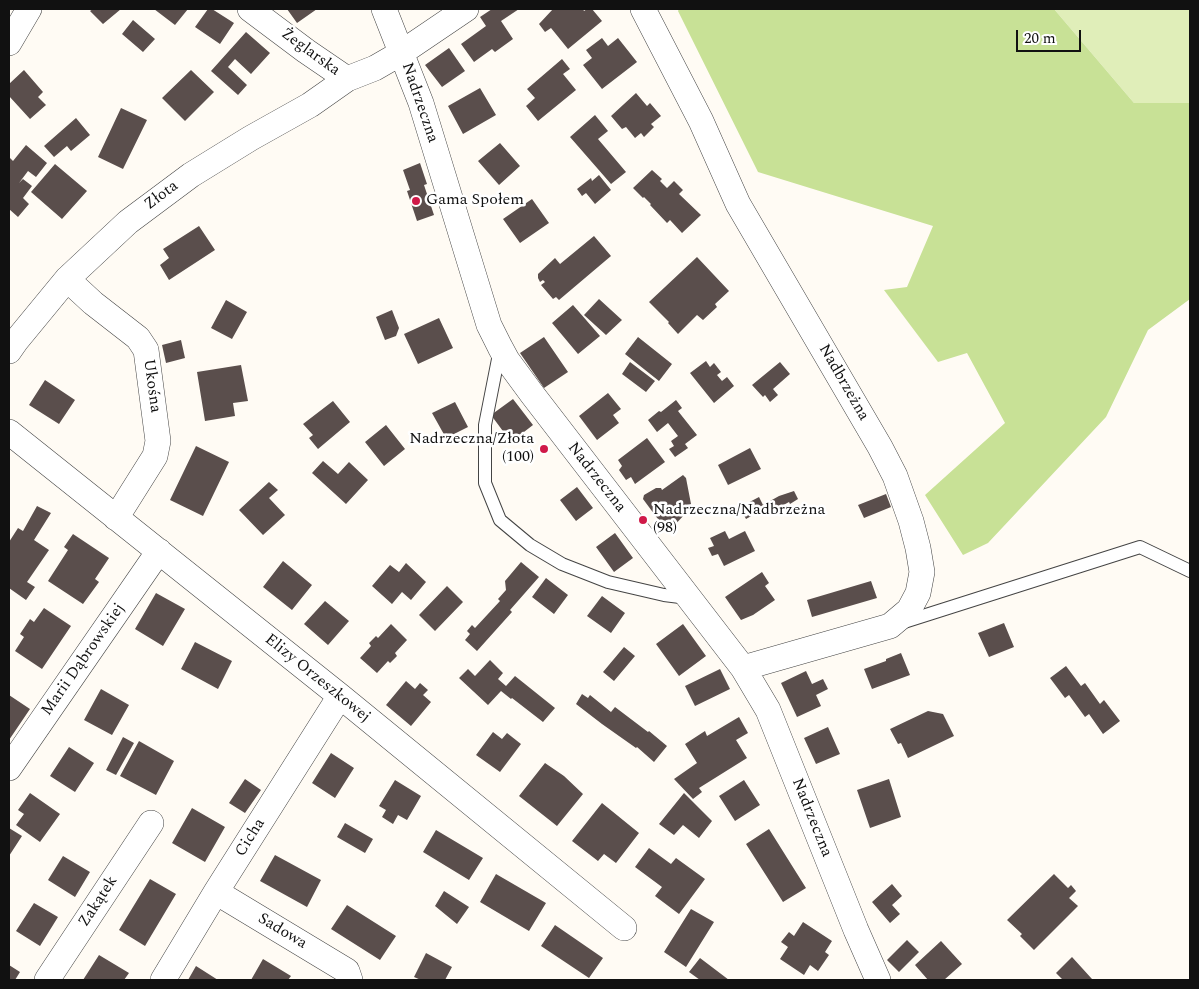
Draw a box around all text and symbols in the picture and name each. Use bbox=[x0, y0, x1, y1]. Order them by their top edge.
scale bar bbox=[1019, 20, 1084, 52]
street label: Żeglarska bbox=[277, 25, 343, 81]
text: 20 m bbox=[1024, 27, 1056, 50]
street label: Nadrzeczna bbox=[396, 60, 442, 146]
street label: Złota bbox=[141, 177, 183, 215]
place label: Gama Społem bbox=[426, 191, 524, 211]
marker: Gama Społem bbox=[410, 195, 422, 207]
street label: Nadbrzeżna bbox=[813, 341, 873, 425]
street label: Ukośna bbox=[138, 358, 164, 414]
place label: Nadrzeczna/Złota (100) bbox=[409, 430, 534, 468]
street label: Nadrzeczna bbox=[563, 439, 629, 517]
marker: Nadrzeczna/Złota (100) bbox=[538, 443, 550, 455]
place label: Nadrzeczna/Nadbrzeżna (98) bbox=[653, 501, 825, 539]
marker: Nadrzeczna/Nadbrzeżna (98) bbox=[637, 514, 649, 526]
street label: Marii Dąbrowskiej bbox=[38, 600, 130, 720]
street label: Elizy Orzeszkowej bbox=[260, 630, 374, 728]
street label: Nadrzeczna bbox=[786, 776, 836, 860]
street label: Cicha bbox=[232, 815, 270, 861]
street label: Zakątek bbox=[75, 873, 123, 931]
street label: Sadowa bbox=[254, 910, 310, 954]

